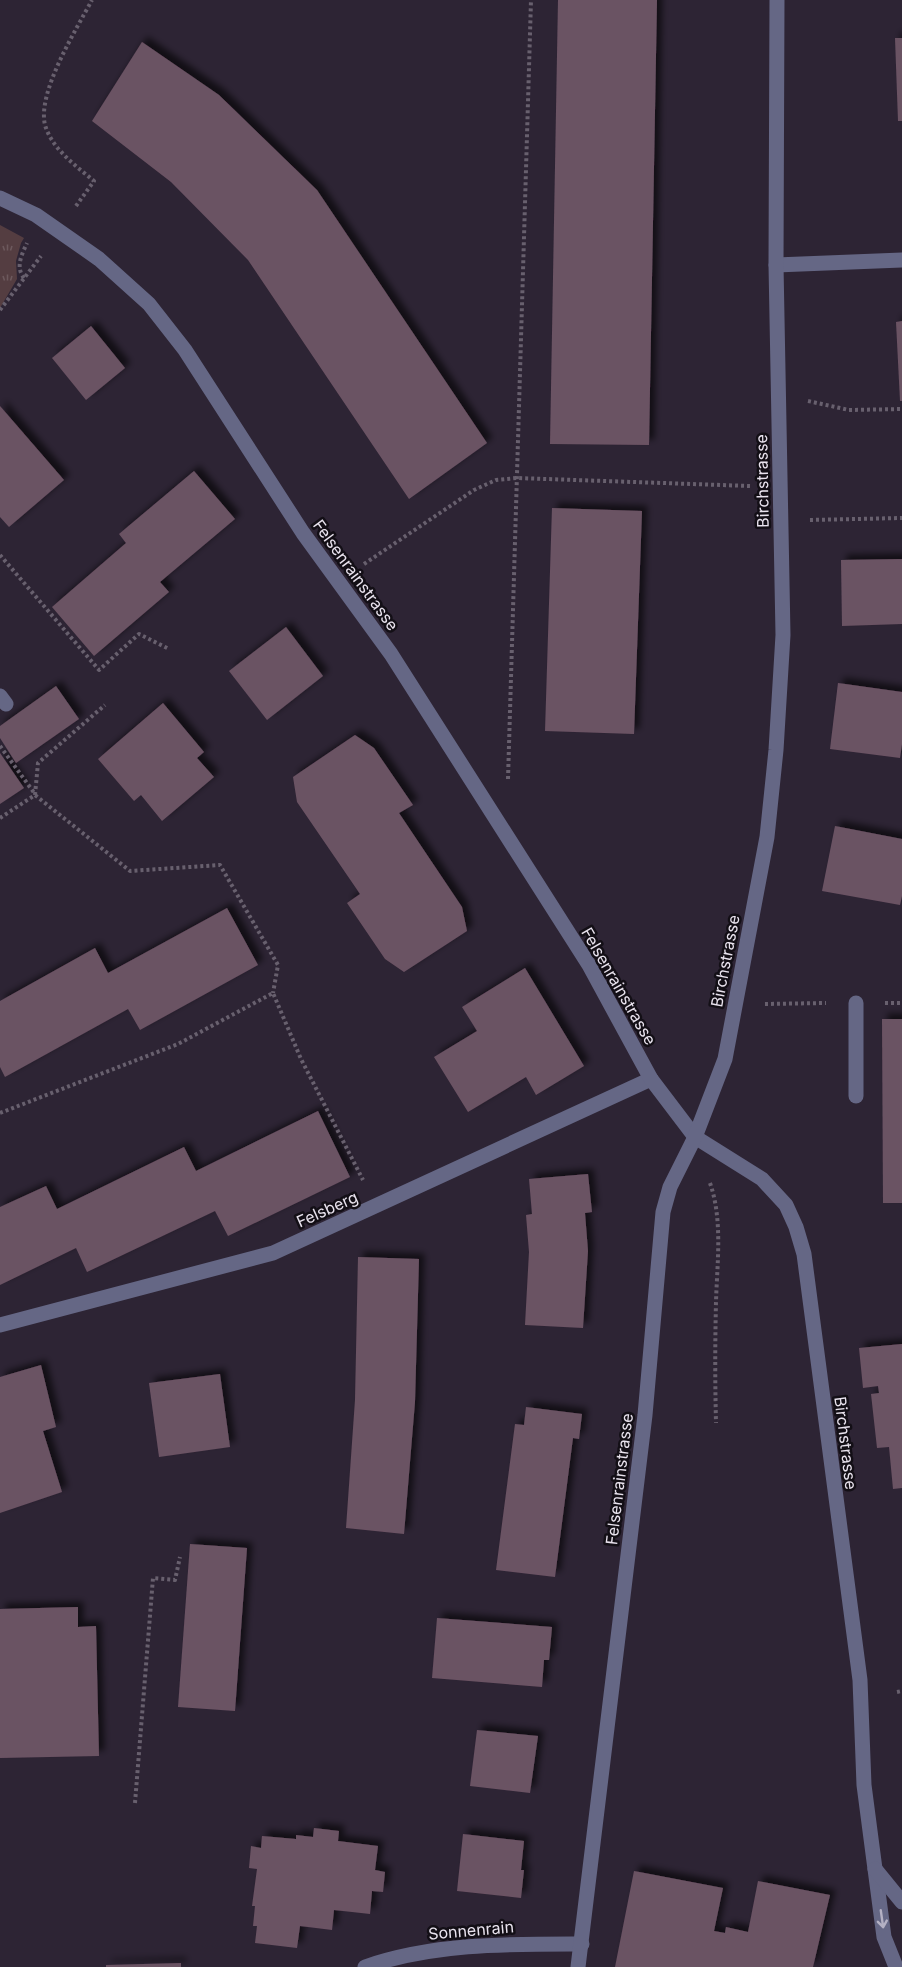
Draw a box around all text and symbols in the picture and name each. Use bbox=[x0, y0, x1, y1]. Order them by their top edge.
street label: Birchstrasse bbox=[751, 434, 773, 528]
street label: Felsenrainstrasse bbox=[309, 516, 403, 634]
street label: Birchstrasse bbox=[706, 913, 744, 1009]
street label: Felsenrainstrasse bbox=[577, 924, 661, 1048]
street label: Felsberg bbox=[293, 1187, 361, 1231]
street label: Birchstrasse bbox=[830, 1395, 862, 1491]
street label: Felsenrainstrasse bbox=[601, 1412, 637, 1546]
one-way arrow bbox=[876, 1909, 887, 1929]
street label: Sonnenrain bbox=[427, 1916, 515, 1944]

